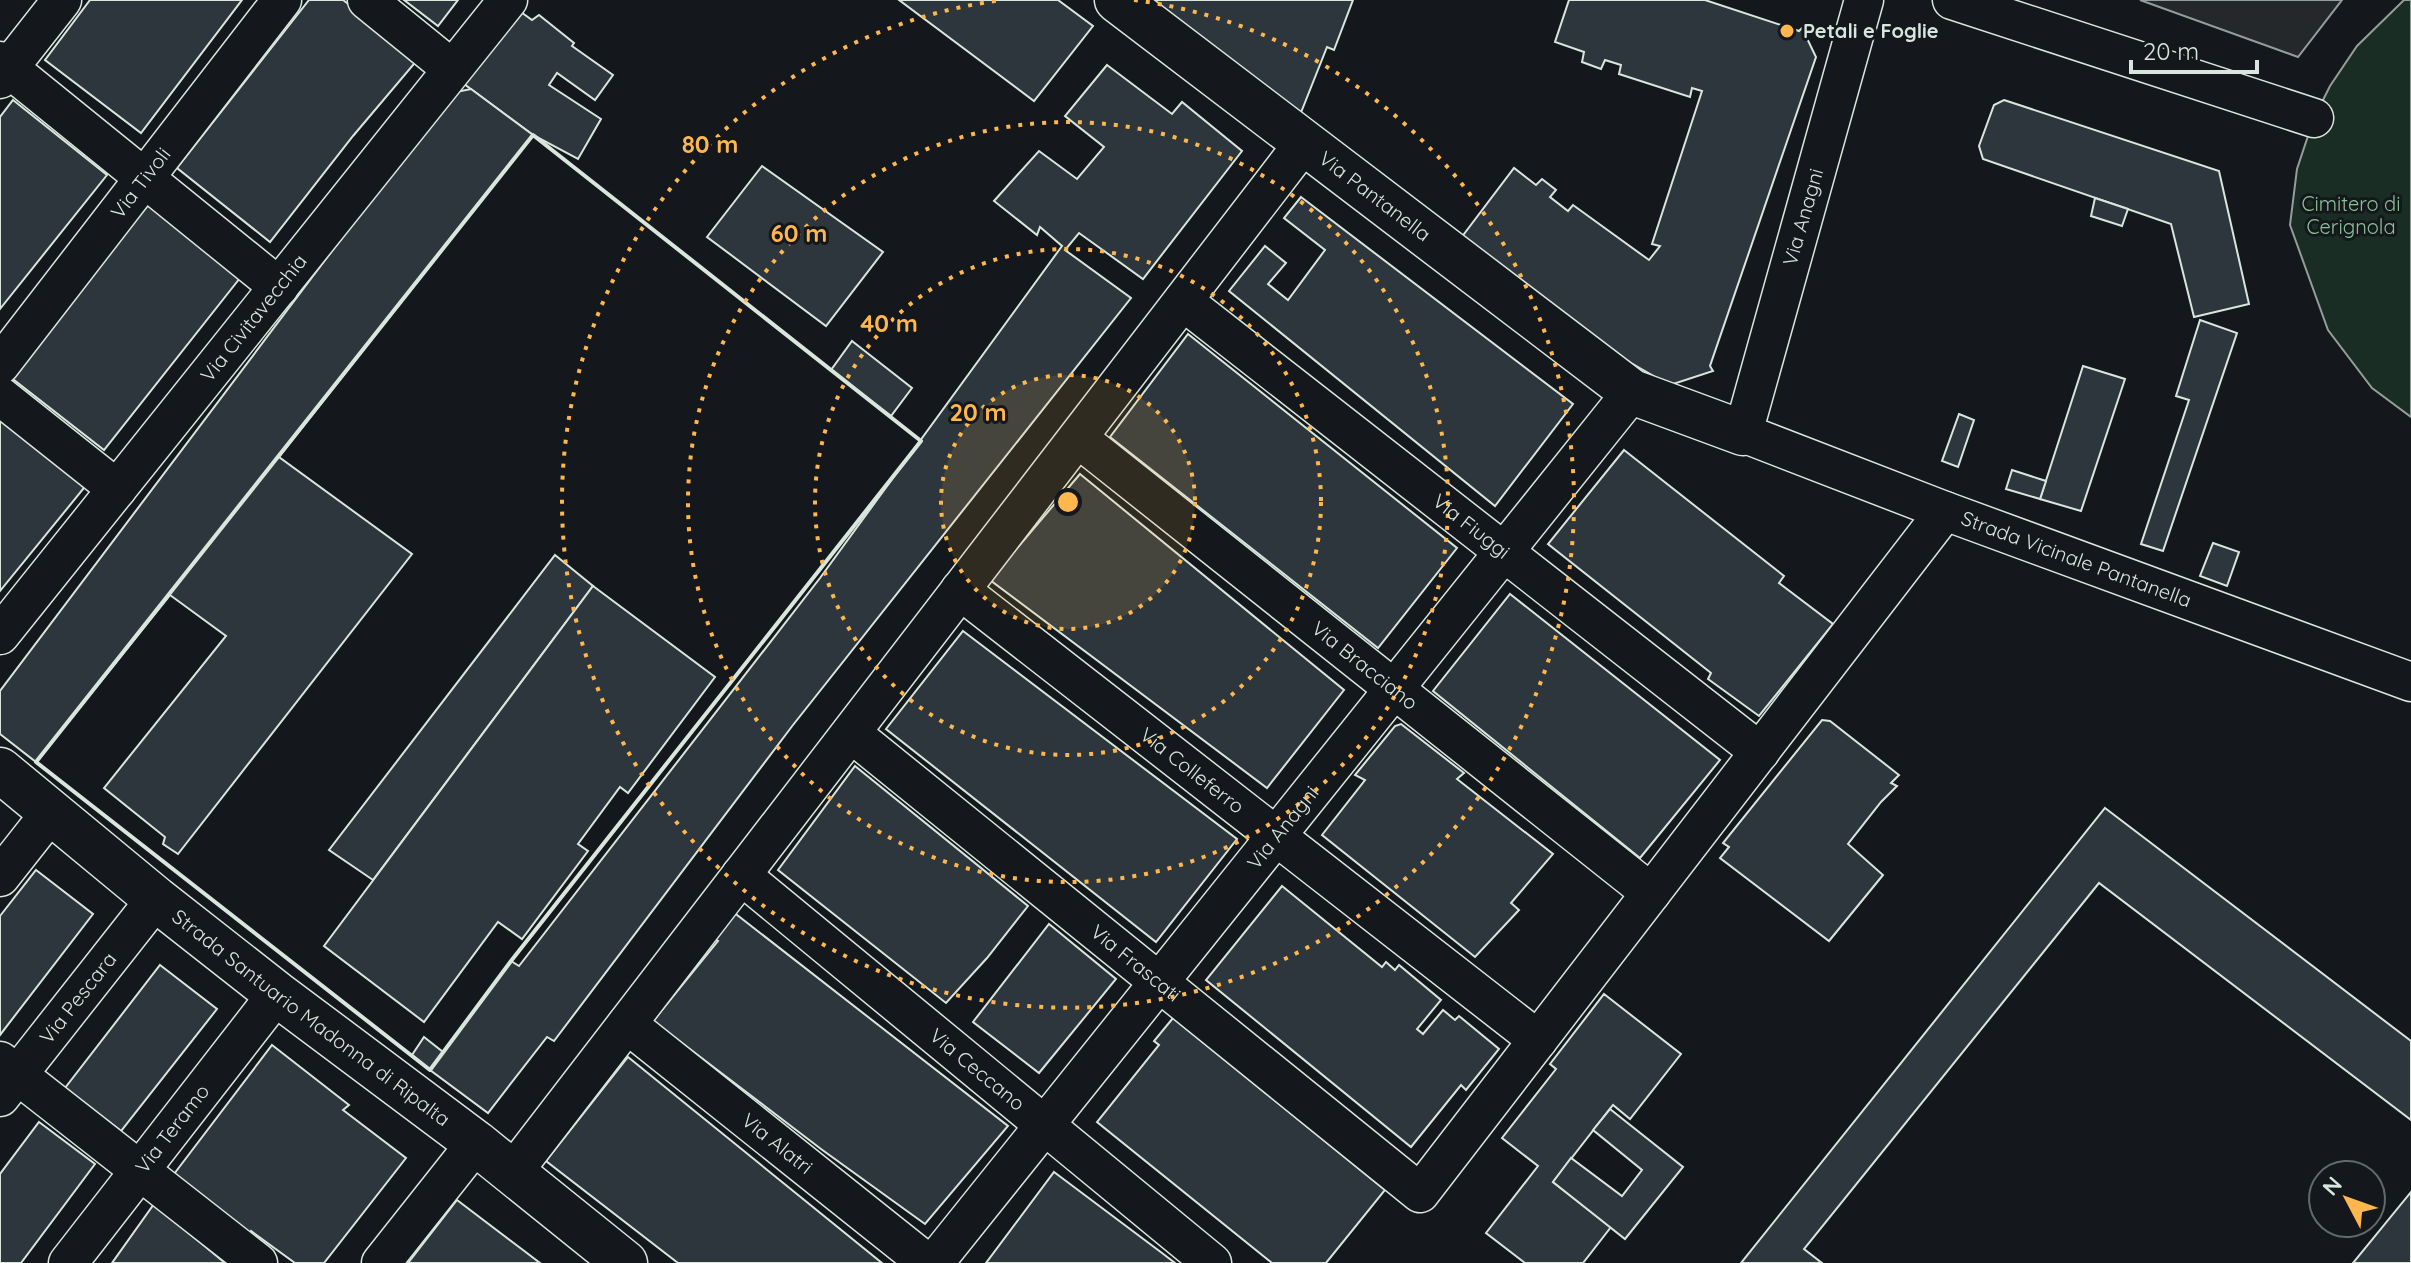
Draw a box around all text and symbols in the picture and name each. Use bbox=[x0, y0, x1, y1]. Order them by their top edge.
place label: Petali e Foglie bbox=[1803, 18, 1939, 43]
marker: Petali e Foglie bbox=[1778, 22, 1796, 40]
scale bar bbox=[2131, 24, 2257, 74]
text: 20 m bbox=[2143, 36, 2199, 66]
text: 80 m bbox=[682, 129, 738, 159]
street label: Via Tivoli bbox=[105, 142, 175, 223]
street label: Via Pantanella bbox=[1314, 145, 1436, 246]
street label: Via Anagni bbox=[1777, 165, 1828, 268]
park label: Cimitero di Cerignola bbox=[2301, 191, 2401, 239]
text: 60 m bbox=[771, 218, 827, 248]
street label: Via Civitavecchia bbox=[195, 249, 312, 387]
text: 40 m bbox=[860, 308, 918, 338]
text: 20 m bbox=[949, 397, 1007, 427]
centre of rings bbox=[1054, 488, 1082, 516]
street label: Via Fiuggi bbox=[1428, 488, 1515, 564]
street label: Strada Vicinale Pantanella bbox=[1958, 505, 2195, 612]
street label: Via Bracciano bbox=[1307, 615, 1423, 715]
street label: Via Colleferro bbox=[1135, 722, 1249, 819]
street label: Via Anagni bbox=[1241, 780, 1324, 874]
street label: Strada Santuario Madonna di Ripalta bbox=[168, 904, 455, 1131]
street label: Via Frascati bbox=[1086, 919, 1186, 1007]
street label: Via Pescara bbox=[34, 947, 121, 1049]
street label: Via Ceccano bbox=[925, 1023, 1030, 1116]
street label: Via Teramo bbox=[129, 1079, 214, 1178]
street label: Via Alatri bbox=[737, 1107, 818, 1179]
north arrow bbox=[2307, 1159, 2387, 1239]
text: N bbox=[2316, 1171, 2348, 1201]

